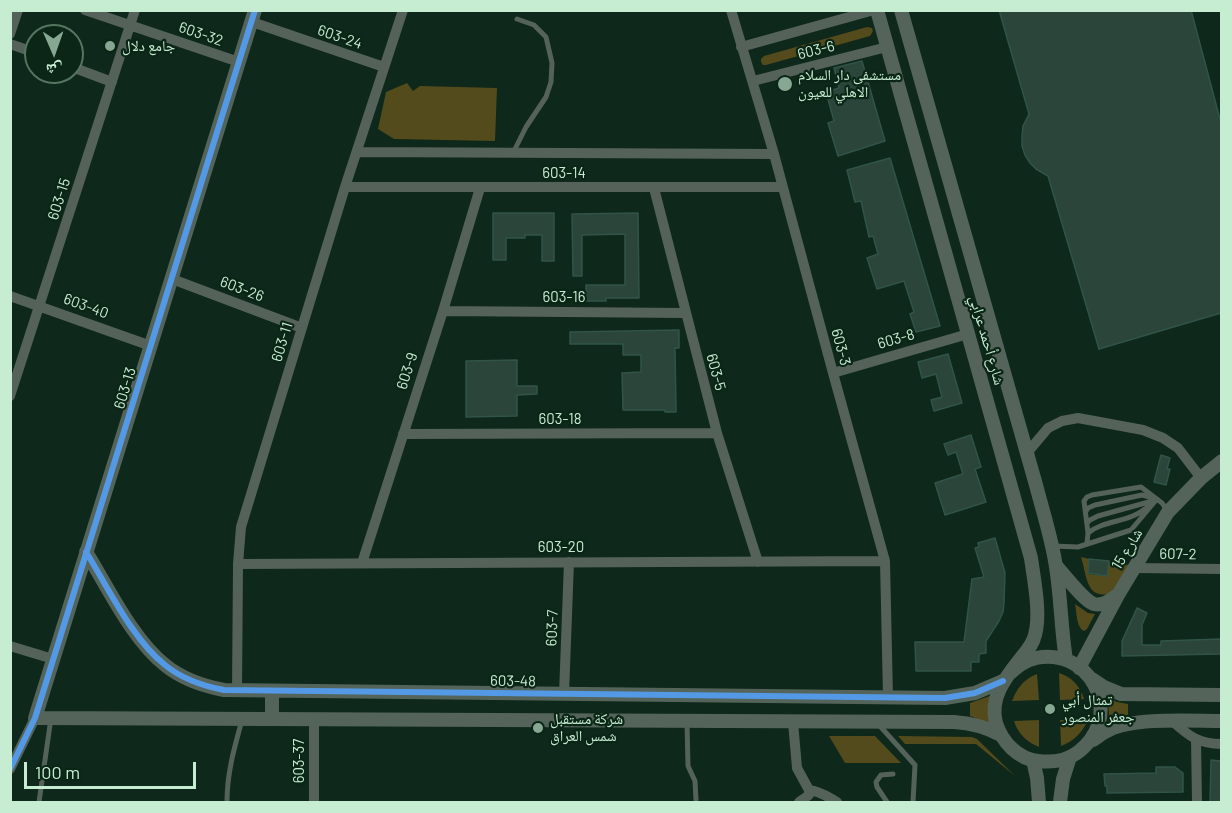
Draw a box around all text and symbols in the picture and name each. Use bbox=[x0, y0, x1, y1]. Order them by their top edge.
street label: 603-32 bbox=[177, 18, 225, 50]
street label: 603-24 bbox=[315, 21, 365, 53]
north arrow bbox=[24, 24, 84, 84]
place label: جامع دلال bbox=[122, 37, 175, 55]
street label: 603-6 bbox=[796, 37, 836, 63]
marker: جامع دلال bbox=[103, 39, 117, 53]
text: ش bbox=[46, 61, 63, 80]
place label: مستشفى دار السلام الاهلي للعيون bbox=[798, 66, 901, 101]
marker: مستشفى دار السلام الاهلي للعيون bbox=[776, 75, 794, 93]
street label: 603-14 bbox=[542, 164, 586, 182]
street label: 603-15 bbox=[44, 176, 74, 222]
street label: 603-26 bbox=[217, 272, 267, 306]
street label: 603-16 bbox=[543, 288, 585, 306]
street label: 603-40 bbox=[61, 290, 111, 322]
street label: شارع أحمد عرابي bbox=[966, 293, 1008, 387]
street label: 603-11 bbox=[267, 320, 297, 364]
street label: 603-8 bbox=[875, 325, 917, 353]
street label: 603-3 bbox=[827, 327, 855, 367]
street label: 603-9 bbox=[393, 350, 421, 392]
street label: 603-5 bbox=[702, 352, 730, 392]
street label: 603-13 bbox=[110, 365, 140, 411]
street label: 603-18 bbox=[539, 410, 581, 428]
street label: شارع 15 bbox=[1108, 525, 1146, 573]
street label: 603-20 bbox=[538, 538, 584, 556]
street label: 607-2 bbox=[1159, 545, 1197, 563]
street label: 603-7 bbox=[542, 609, 562, 647]
street label: 603-48 bbox=[490, 672, 536, 690]
place label: تمثال أبي جعفر المنصور bbox=[1062, 691, 1134, 726]
marker: تمثال أبي جعفر المنصور bbox=[1043, 702, 1057, 716]
place label: شركة مستقبل شمس العراق bbox=[550, 710, 623, 745]
marker: شركة مستقبل شمس العراق bbox=[531, 721, 545, 735]
street label: 603-37 bbox=[290, 739, 308, 783]
scale bar bbox=[27, 750, 200, 788]
text: 100 m bbox=[35, 761, 80, 783]

